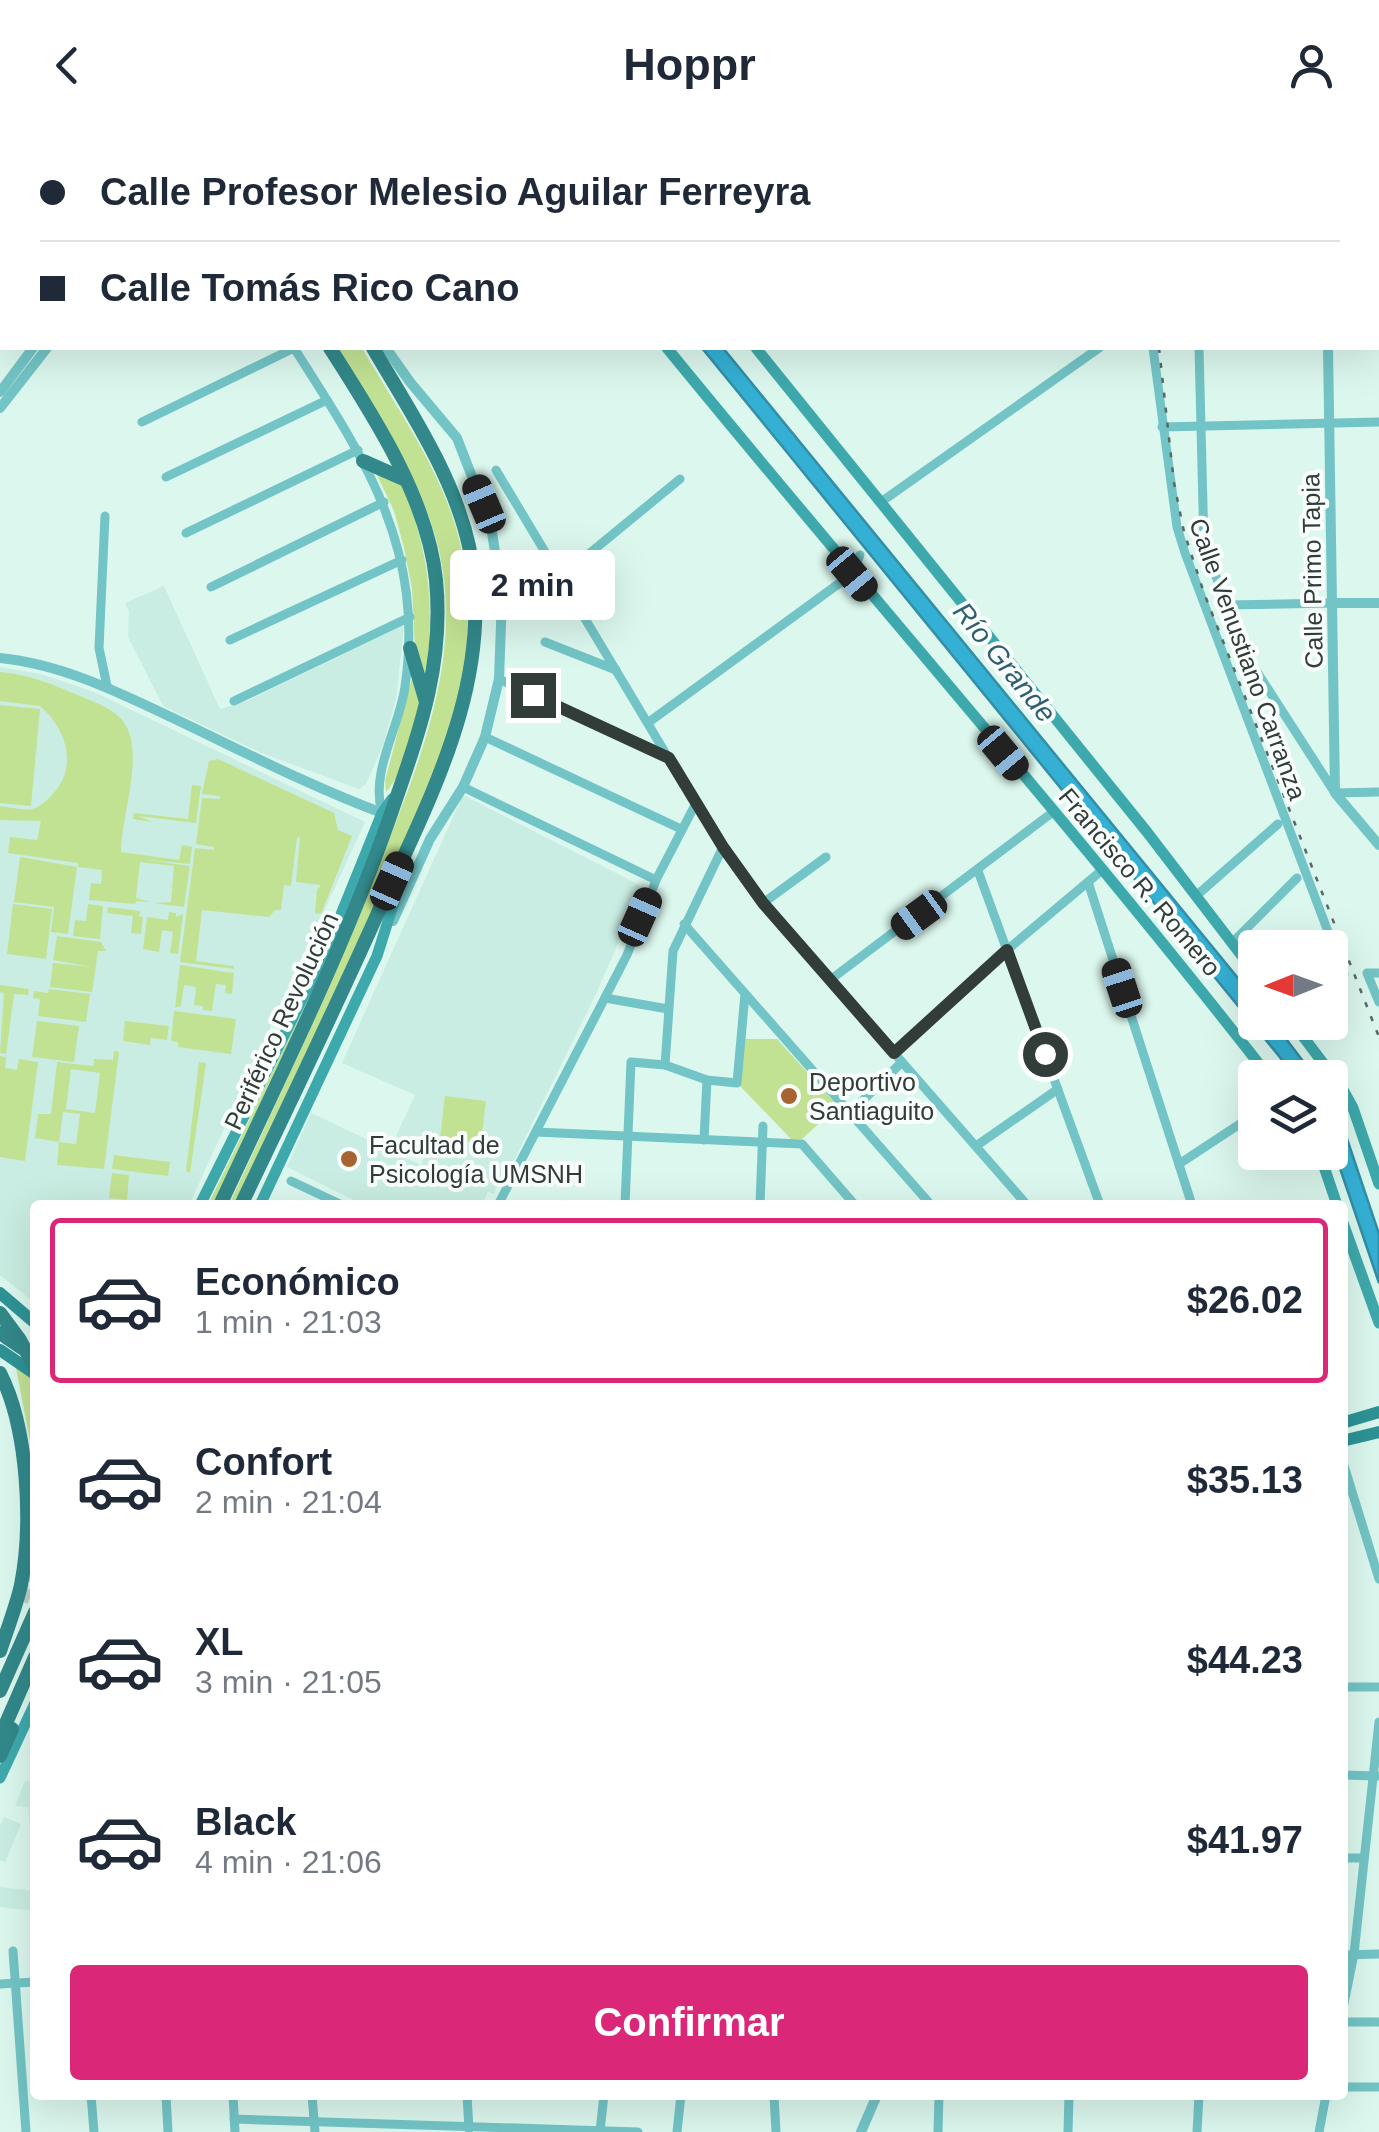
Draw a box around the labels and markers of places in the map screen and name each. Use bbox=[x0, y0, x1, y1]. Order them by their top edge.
place label: Deportivo Santiaguito bbox=[809, 1068, 934, 1125]
marker: Deportivo Santiaguito bbox=[778, 1085, 800, 1107]
place label: Facultad de Psicología UMSNH bbox=[369, 1131, 583, 1188]
marker: Facultad de Psicología UMSNH bbox=[338, 1148, 360, 1170]

